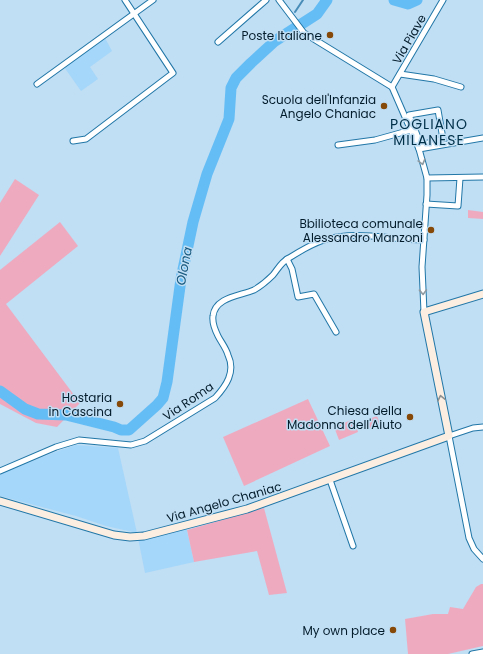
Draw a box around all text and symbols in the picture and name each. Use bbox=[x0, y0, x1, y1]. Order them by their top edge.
street label: Via Piave bbox=[388, 11, 430, 67]
place label: Poste Italiane bbox=[242, 27, 322, 44]
marker: Poste Italiane bbox=[325, 30, 335, 40]
place label: Scuola dell'Infanzia Angelo Chaniac bbox=[262, 91, 376, 122]
marker: Scuola dell'Infanzia Angelo Chaniac bbox=[379, 101, 389, 111]
district label: POGLIANO MILANESE bbox=[390, 114, 468, 150]
one-way arrow bbox=[418, 159, 426, 166]
place label: Bbilioteca comunale Alessandro Manzoni bbox=[299, 215, 423, 246]
marker: Bbilioteca comunale Alessandro Manzoni bbox=[426, 225, 436, 235]
water label: Olona bbox=[171, 245, 197, 287]
one-way arrow bbox=[419, 289, 427, 295]
street label: Via Roma bbox=[159, 378, 217, 424]
place label: Hostaria in Cascina bbox=[48, 389, 112, 420]
one-way arrow bbox=[438, 395, 446, 401]
marker: Hostaria in Cascina bbox=[115, 399, 125, 409]
place label: Chiesa della Madonna dell'Aiuto bbox=[287, 402, 402, 433]
marker: Chiesa della Madonna dell'Aiuto bbox=[405, 412, 415, 422]
street label: Via Angelo Chaniac bbox=[165, 477, 283, 527]
place label: My own place bbox=[302, 622, 385, 639]
marker: My own place bbox=[388, 625, 398, 635]

